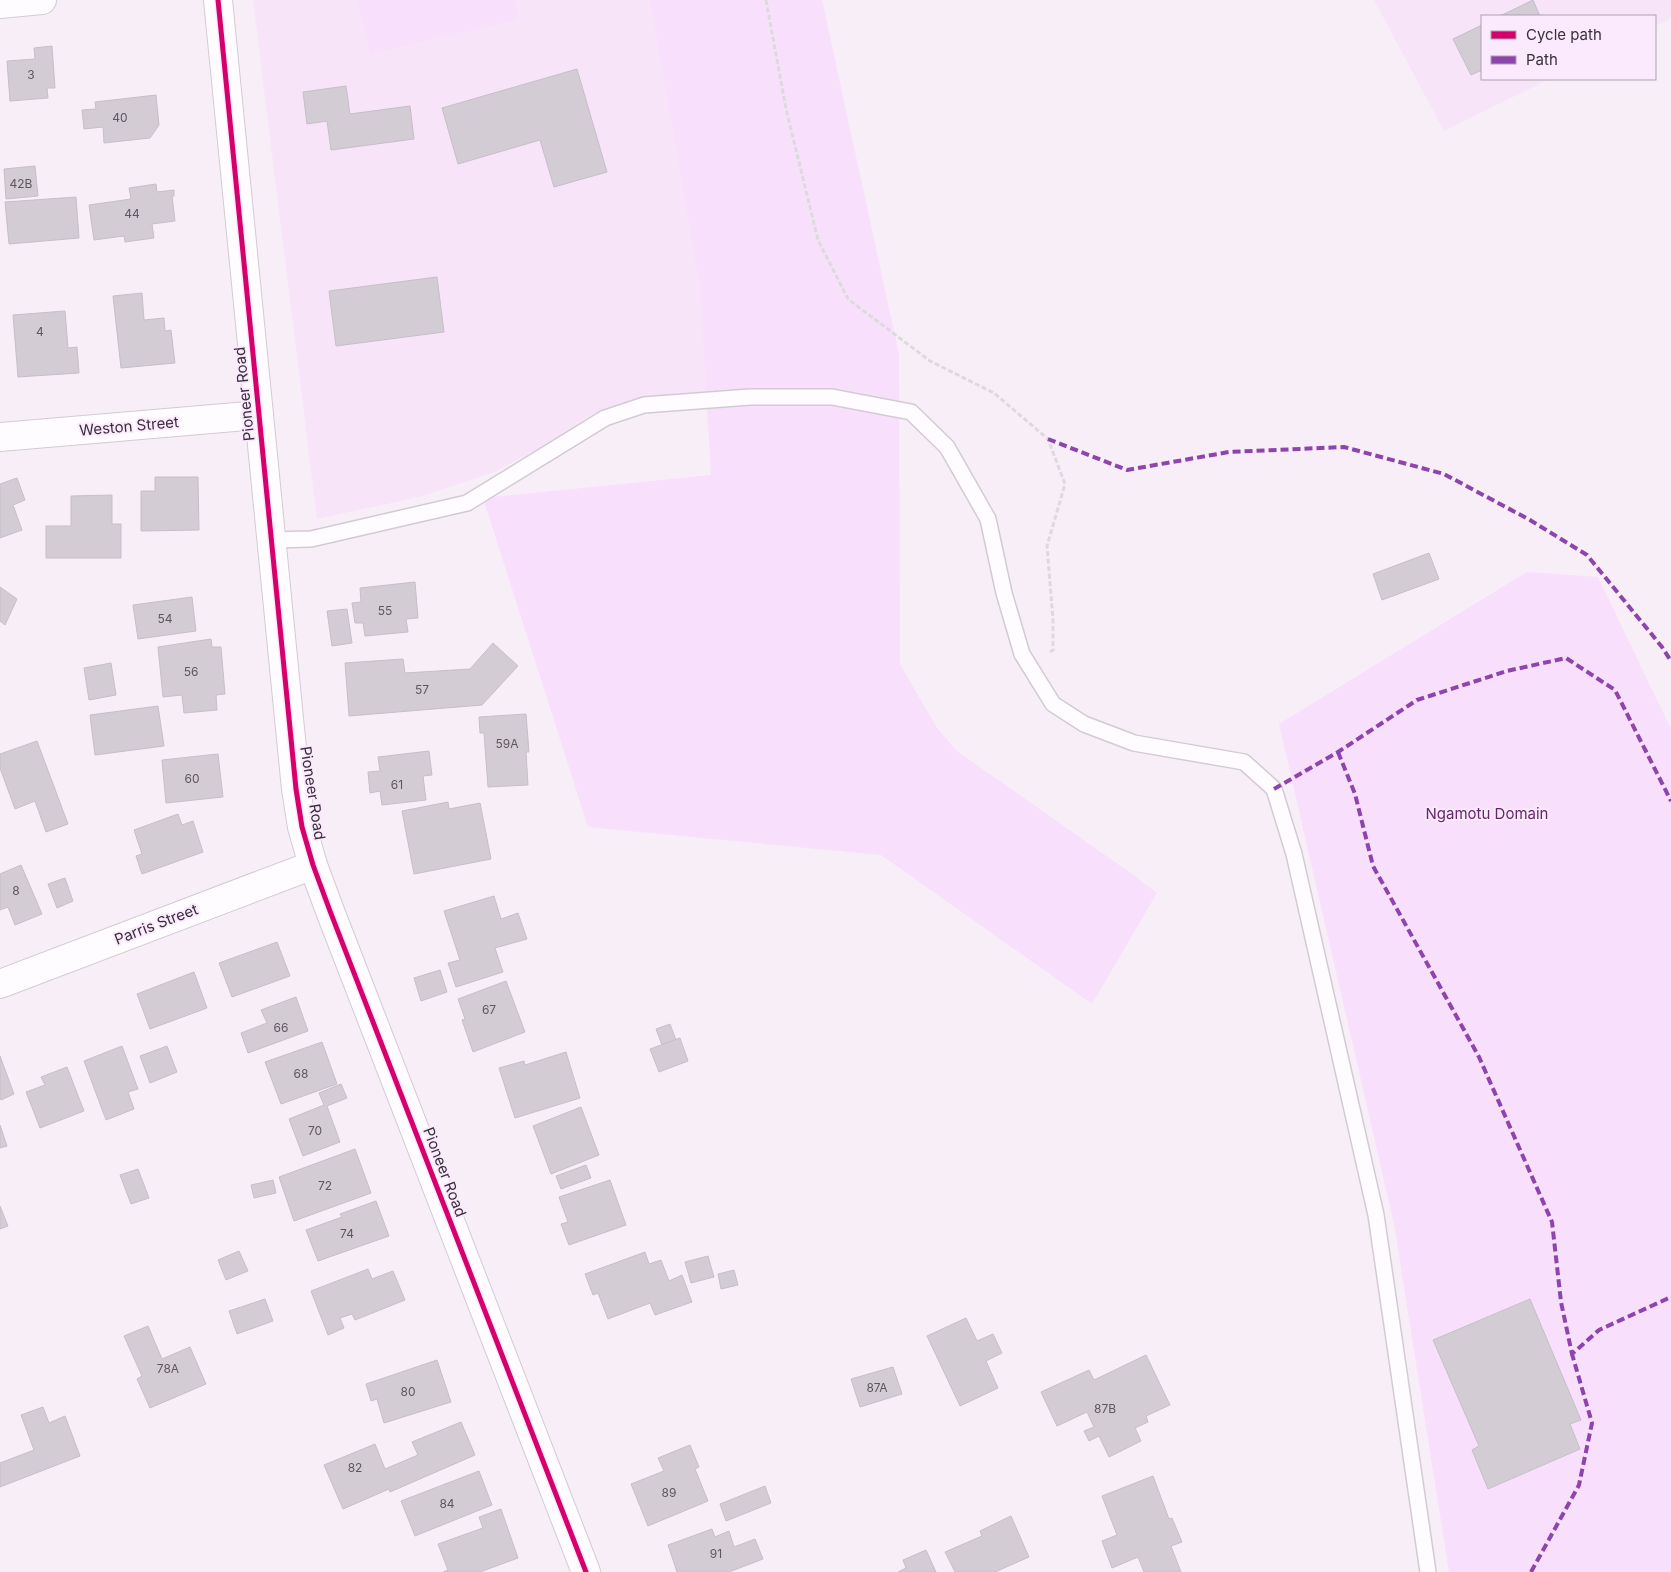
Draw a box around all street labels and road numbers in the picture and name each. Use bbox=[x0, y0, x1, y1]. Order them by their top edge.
street label: Pioneer Road bbox=[230, 346, 258, 442]
street label: Weston Street bbox=[78, 412, 180, 440]
street label: Pioneer Road bbox=[296, 745, 330, 841]
street label: Parris Street bbox=[112, 899, 200, 949]
street label: Pioneer Road bbox=[419, 1124, 471, 1220]

